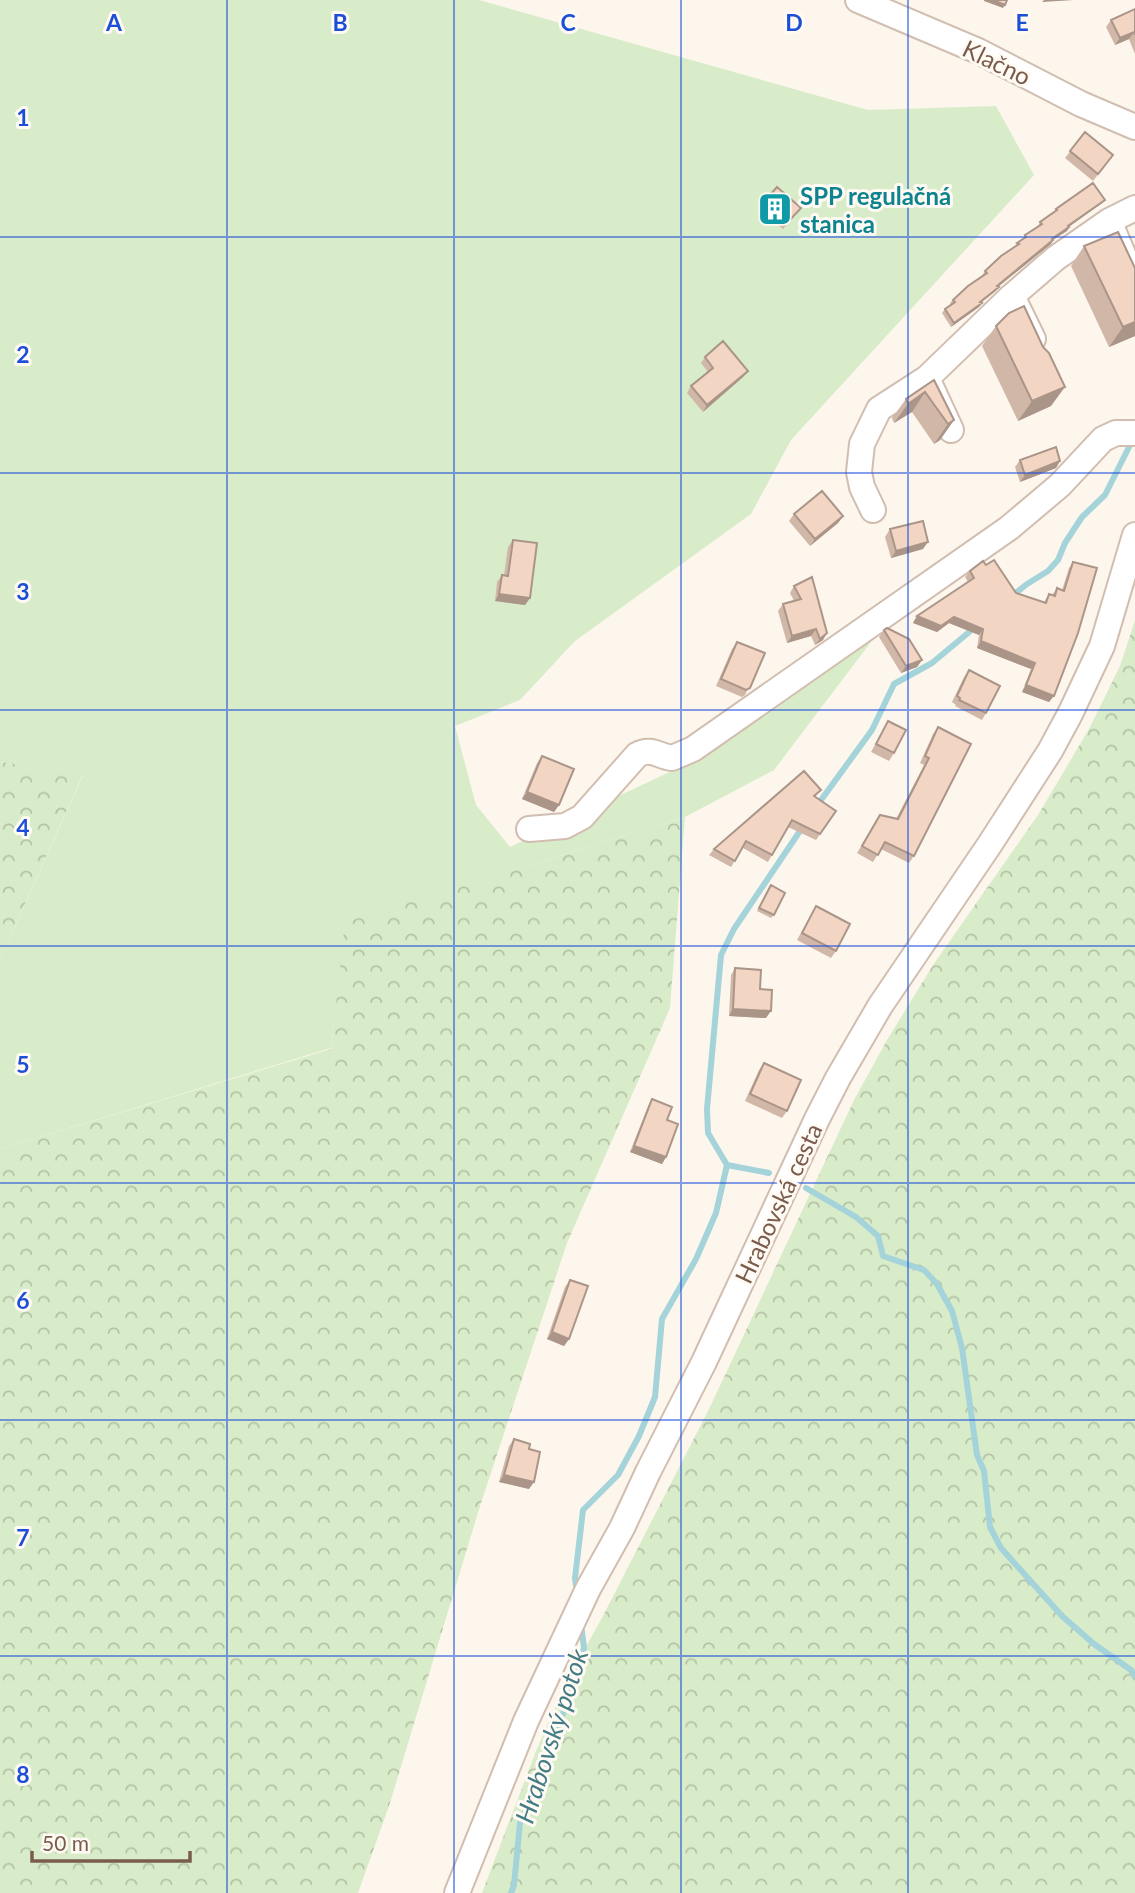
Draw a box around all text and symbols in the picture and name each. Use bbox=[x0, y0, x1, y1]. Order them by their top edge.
text: A bbox=[105, 8, 123, 36]
text: B bbox=[332, 8, 348, 36]
text: C bbox=[560, 8, 576, 36]
text: D bbox=[785, 8, 803, 36]
text: E bbox=[1015, 8, 1029, 36]
street label: Klačno bbox=[958, 33, 1036, 91]
text: 1 bbox=[16, 103, 30, 131]
place label: SPP regulačná stanica bbox=[800, 181, 951, 238]
building icon: SPP regulačná stanica bbox=[756, 190, 794, 228]
text: 2 bbox=[16, 340, 30, 368]
text: 3 bbox=[16, 577, 30, 605]
text: 4 bbox=[16, 813, 30, 841]
text: 5 bbox=[16, 1050, 30, 1078]
street label: Hrabovská cesta bbox=[728, 1118, 828, 1288]
text: 6 bbox=[16, 1286, 30, 1314]
text: 7 bbox=[16, 1523, 30, 1551]
water label: Hrabovský potok bbox=[508, 1644, 594, 1827]
text: 8 bbox=[16, 1760, 30, 1788]
scale bar bbox=[32, 1820, 189, 1864]
text: 50 m bbox=[42, 1830, 89, 1855]

